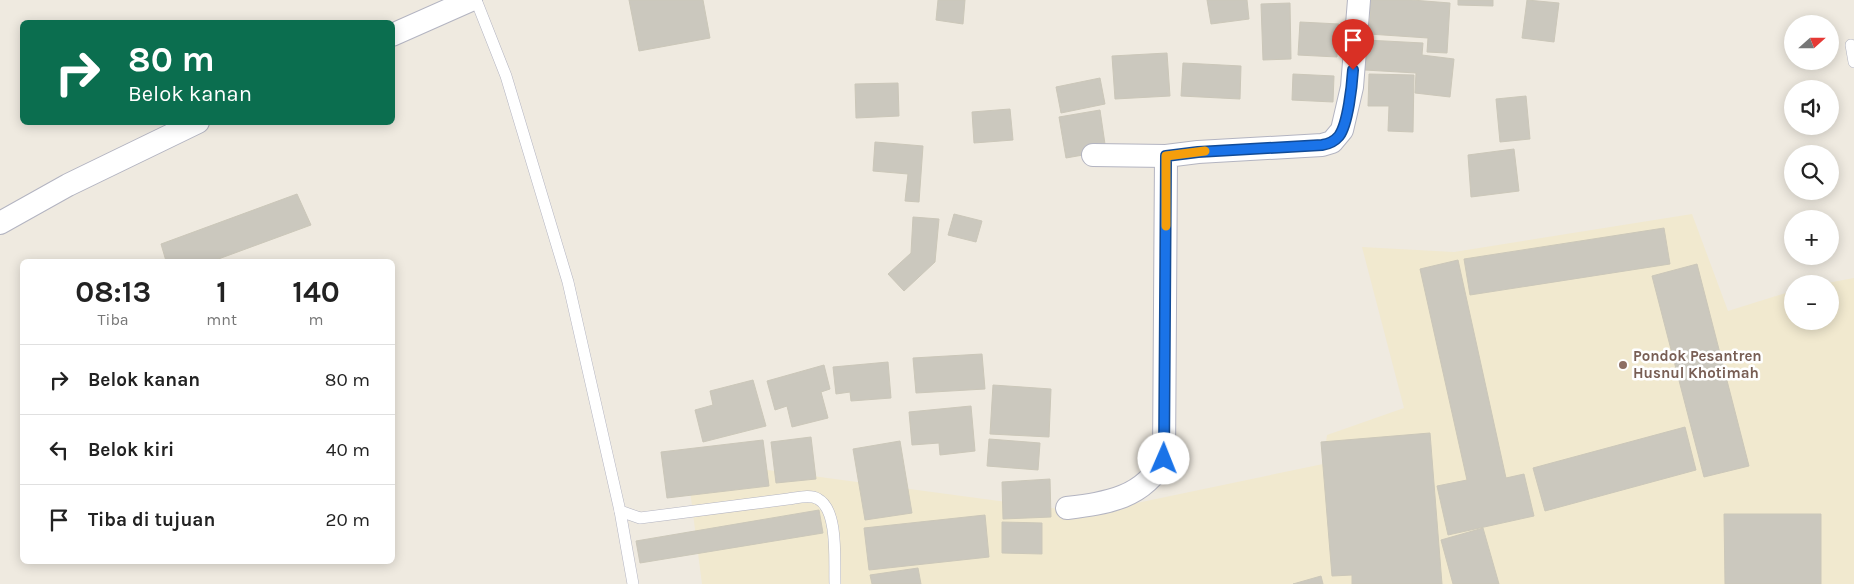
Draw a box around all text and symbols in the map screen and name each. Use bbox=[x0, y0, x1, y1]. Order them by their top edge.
north arrow bbox=[1784, 15, 1839, 70]
map controls bbox=[1784, 15, 1839, 330]
pin bbox=[1332, 19, 1374, 70]
icon: arrive bbox=[1339, 26, 1367, 54]
text: 80 m bbox=[128, 39, 215, 80]
icon: right bbox=[45, 40, 110, 105]
button: sound bbox=[1784, 80, 1839, 135]
text: Belok kanan bbox=[128, 81, 252, 107]
button: search bbox=[1784, 145, 1839, 200]
button: + bbox=[1784, 210, 1839, 265]
text: 08:13 bbox=[75, 274, 151, 310]
text: 1 bbox=[216, 274, 227, 310]
text: 140 bbox=[292, 274, 340, 310]
button: − bbox=[1784, 275, 1839, 330]
text: Tiba bbox=[98, 310, 129, 329]
text: mnt bbox=[206, 310, 237, 329]
text: m bbox=[308, 310, 323, 329]
place label: Pondok Pesantren Husnul Khotimah bbox=[1633, 347, 1762, 382]
marker: Pondok Pesantren Husnul Khotimah bbox=[1617, 359, 1629, 371]
icon: right bbox=[45, 366, 73, 394]
text: Belok kanan bbox=[88, 369, 200, 391]
text: 80 m bbox=[325, 369, 370, 391]
position arrow bbox=[1137, 432, 1189, 484]
icon: left bbox=[45, 436, 73, 464]
text: Belok kiri bbox=[88, 439, 174, 461]
text: 40 m bbox=[326, 439, 370, 461]
icon: arrive bbox=[45, 506, 73, 534]
text: Tiba di tujuan bbox=[88, 509, 215, 531]
text: 20 m bbox=[325, 509, 370, 531]

